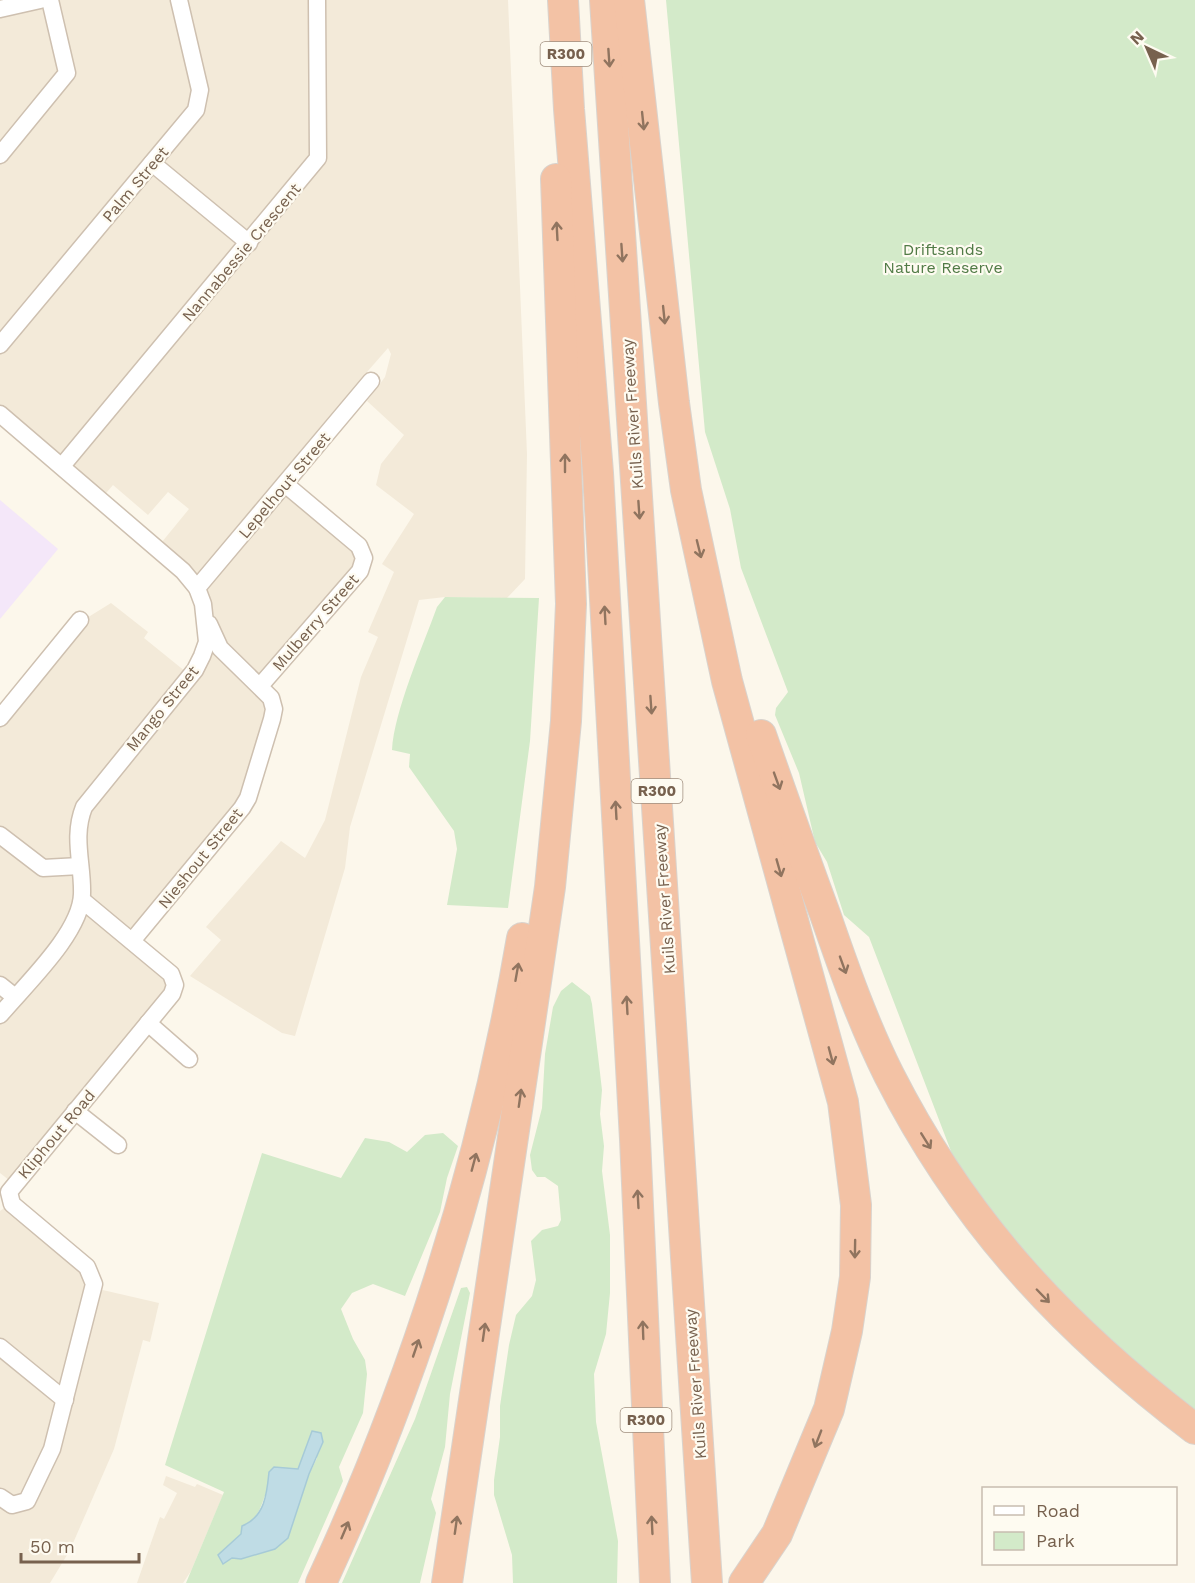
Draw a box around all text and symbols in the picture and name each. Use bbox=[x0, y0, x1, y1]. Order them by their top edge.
north arrow bbox=[1117, 18, 1177, 78]
text: N bbox=[1126, 27, 1148, 49]
road number: R300 bbox=[540, 42, 592, 66]
one-way arrow bbox=[603, 48, 614, 68]
one-way arrow bbox=[638, 110, 649, 130]
street label: Palm Street bbox=[98, 143, 173, 226]
street label: Nannabessie Crescent bbox=[178, 179, 305, 325]
one-way arrow bbox=[552, 222, 563, 242]
park label: Driftsands Nature Reserve bbox=[883, 240, 1003, 277]
one-way arrow bbox=[617, 242, 628, 262]
one-way arrow bbox=[659, 304, 670, 324]
street label: Kuils River Freeway bbox=[618, 337, 647, 490]
street label: Lepelhout Street bbox=[235, 428, 334, 542]
one-way arrow bbox=[559, 454, 571, 474]
one-way arrow bbox=[633, 500, 644, 520]
one-way arrow bbox=[693, 539, 705, 558]
street label: Mulberry Street bbox=[268, 570, 363, 675]
one-way arrow bbox=[600, 606, 611, 626]
street label: Mango Street bbox=[122, 662, 203, 755]
one-way arrow bbox=[646, 694, 657, 714]
one-way arrow bbox=[773, 771, 784, 790]
road number: R300 bbox=[632, 779, 682, 803]
one-way arrow bbox=[610, 800, 621, 820]
street label: Nieshout Street bbox=[154, 804, 247, 912]
street label: Kuils River Freeway bbox=[650, 822, 679, 975]
one-way arrow bbox=[774, 858, 785, 877]
one-way arrow bbox=[838, 955, 849, 974]
one-way arrow bbox=[511, 962, 522, 982]
one-way arrow bbox=[621, 995, 632, 1015]
one-way arrow bbox=[825, 1046, 837, 1065]
street label: Kliphout Road bbox=[14, 1086, 99, 1183]
one-way arrow bbox=[515, 1089, 526, 1108]
one-way arrow bbox=[920, 1132, 932, 1149]
one-way arrow bbox=[469, 1153, 480, 1172]
one-way arrow bbox=[632, 1190, 643, 1210]
one-way arrow bbox=[849, 1238, 861, 1258]
one-way arrow bbox=[1036, 1289, 1050, 1304]
street label: Kuils River Freeway bbox=[681, 1307, 710, 1460]
one-way arrow bbox=[637, 1320, 648, 1340]
one-way arrow bbox=[479, 1323, 490, 1343]
one-way arrow bbox=[411, 1339, 422, 1358]
road number: R300 bbox=[620, 1408, 672, 1432]
one-way arrow bbox=[812, 1429, 823, 1448]
legend bbox=[982, 1487, 1177, 1565]
text: Road bbox=[1036, 1500, 1080, 1521]
one-way arrow bbox=[646, 1515, 657, 1535]
one-way arrow bbox=[450, 1516, 461, 1536]
one-way arrow bbox=[340, 1521, 351, 1539]
scale bar bbox=[21, 1526, 140, 1564]
text: Park bbox=[1036, 1530, 1075, 1551]
text: 50 m bbox=[30, 1536, 75, 1557]

